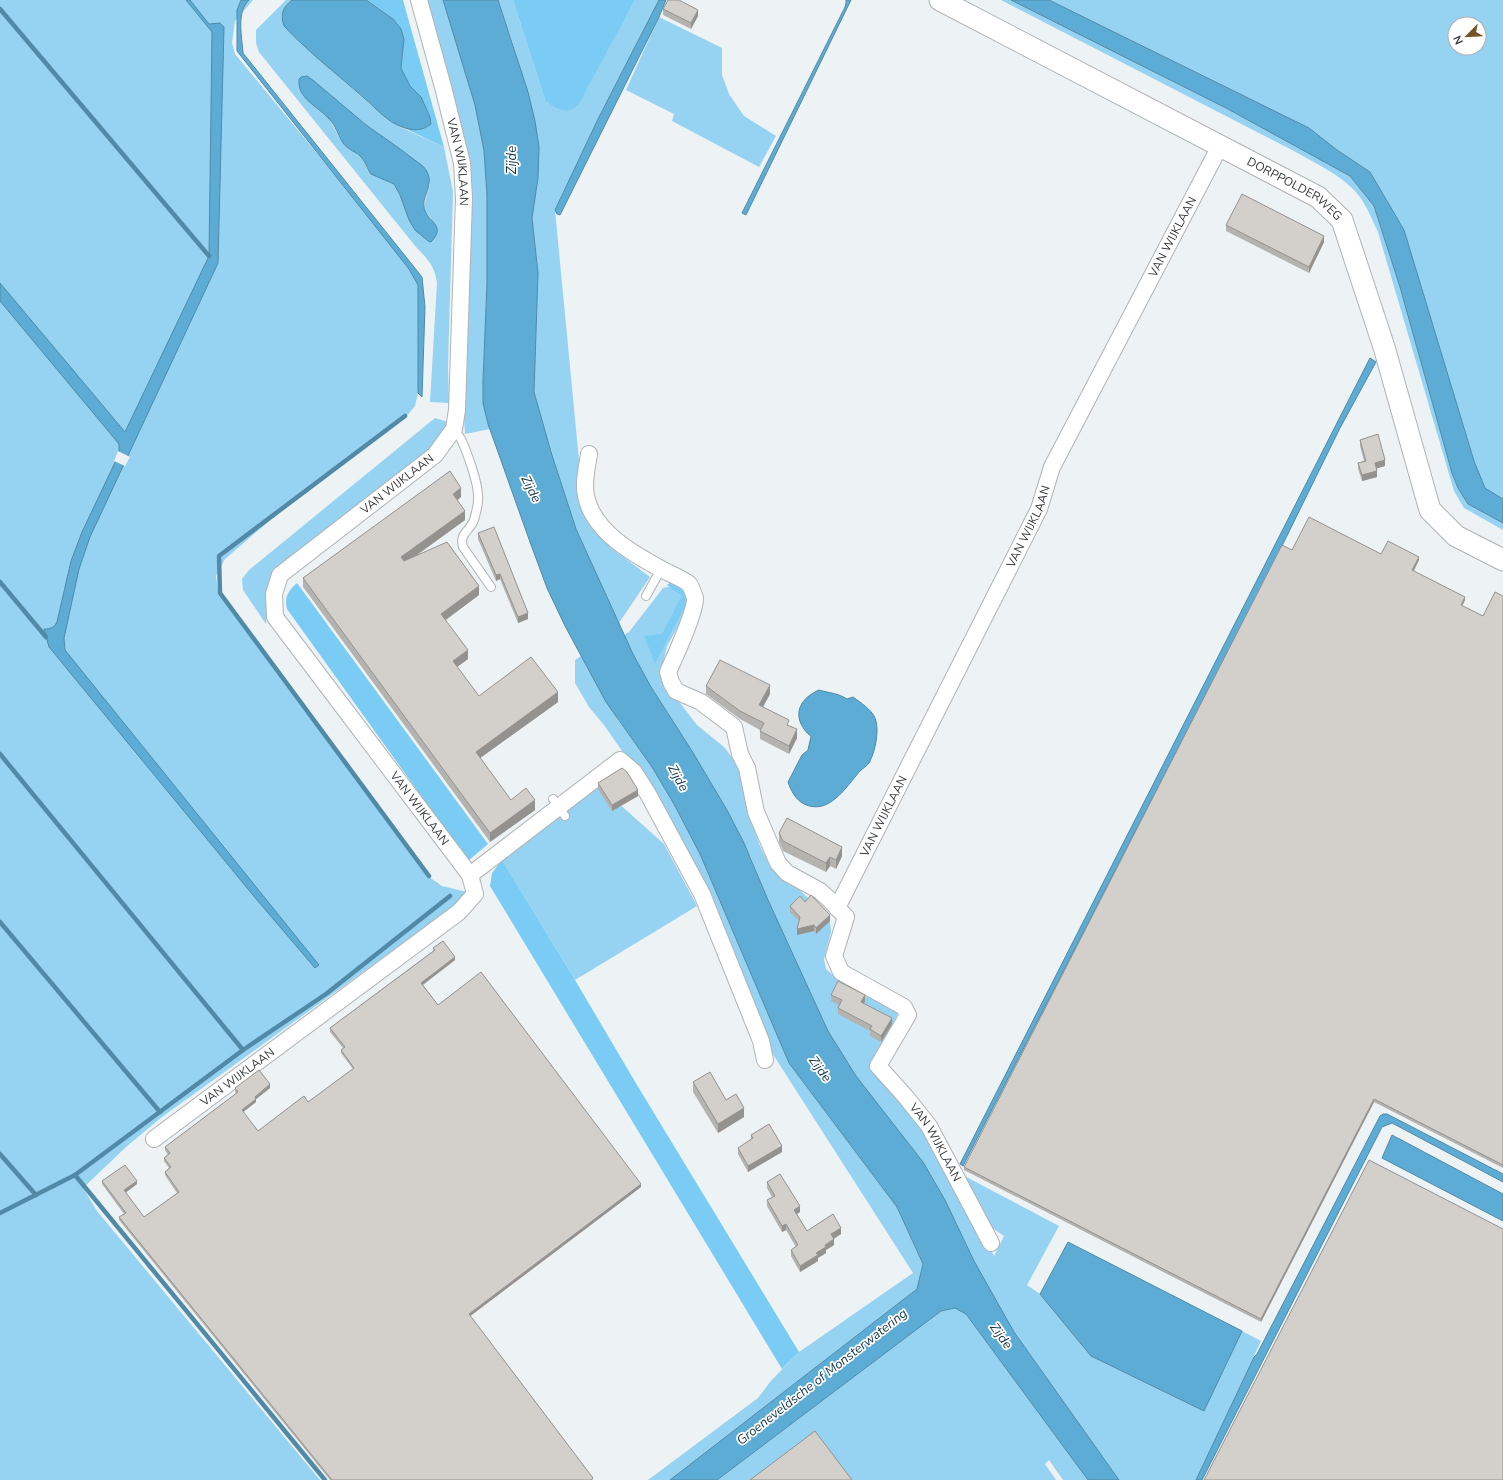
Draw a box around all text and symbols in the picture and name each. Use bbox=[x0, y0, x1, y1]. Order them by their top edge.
north arrow bbox=[1447, 16, 1487, 56]
text: N bbox=[1450, 33, 1467, 47]
street label: VAN WIJKLAAN bbox=[443, 116, 472, 206]
water label: Zijde bbox=[503, 146, 521, 174]
street label: DORPPOLDERWEG bbox=[1244, 153, 1346, 224]
street label: VAN WIJKLAAN bbox=[1144, 194, 1200, 281]
street label: VAN WIJKLAAN bbox=[356, 450, 437, 518]
water label: Zijde bbox=[517, 472, 545, 506]
street label: VAN WIJKLAAN bbox=[1002, 484, 1054, 571]
water label: Zijde bbox=[663, 761, 693, 795]
street label: VAN WIJKLAAN bbox=[386, 767, 453, 849]
street label: VAN WIJKLAAN bbox=[856, 773, 911, 860]
street label: VAN WIJKLAAN bbox=[196, 1044, 278, 1110]
water label: Zijde bbox=[804, 1052, 836, 1086]
street label: VAN WIJKLAAN bbox=[905, 1099, 965, 1184]
water label: Groeneveldsche of Monsterwatering bbox=[733, 1304, 911, 1449]
water label: Zijde bbox=[985, 1319, 1017, 1353]

